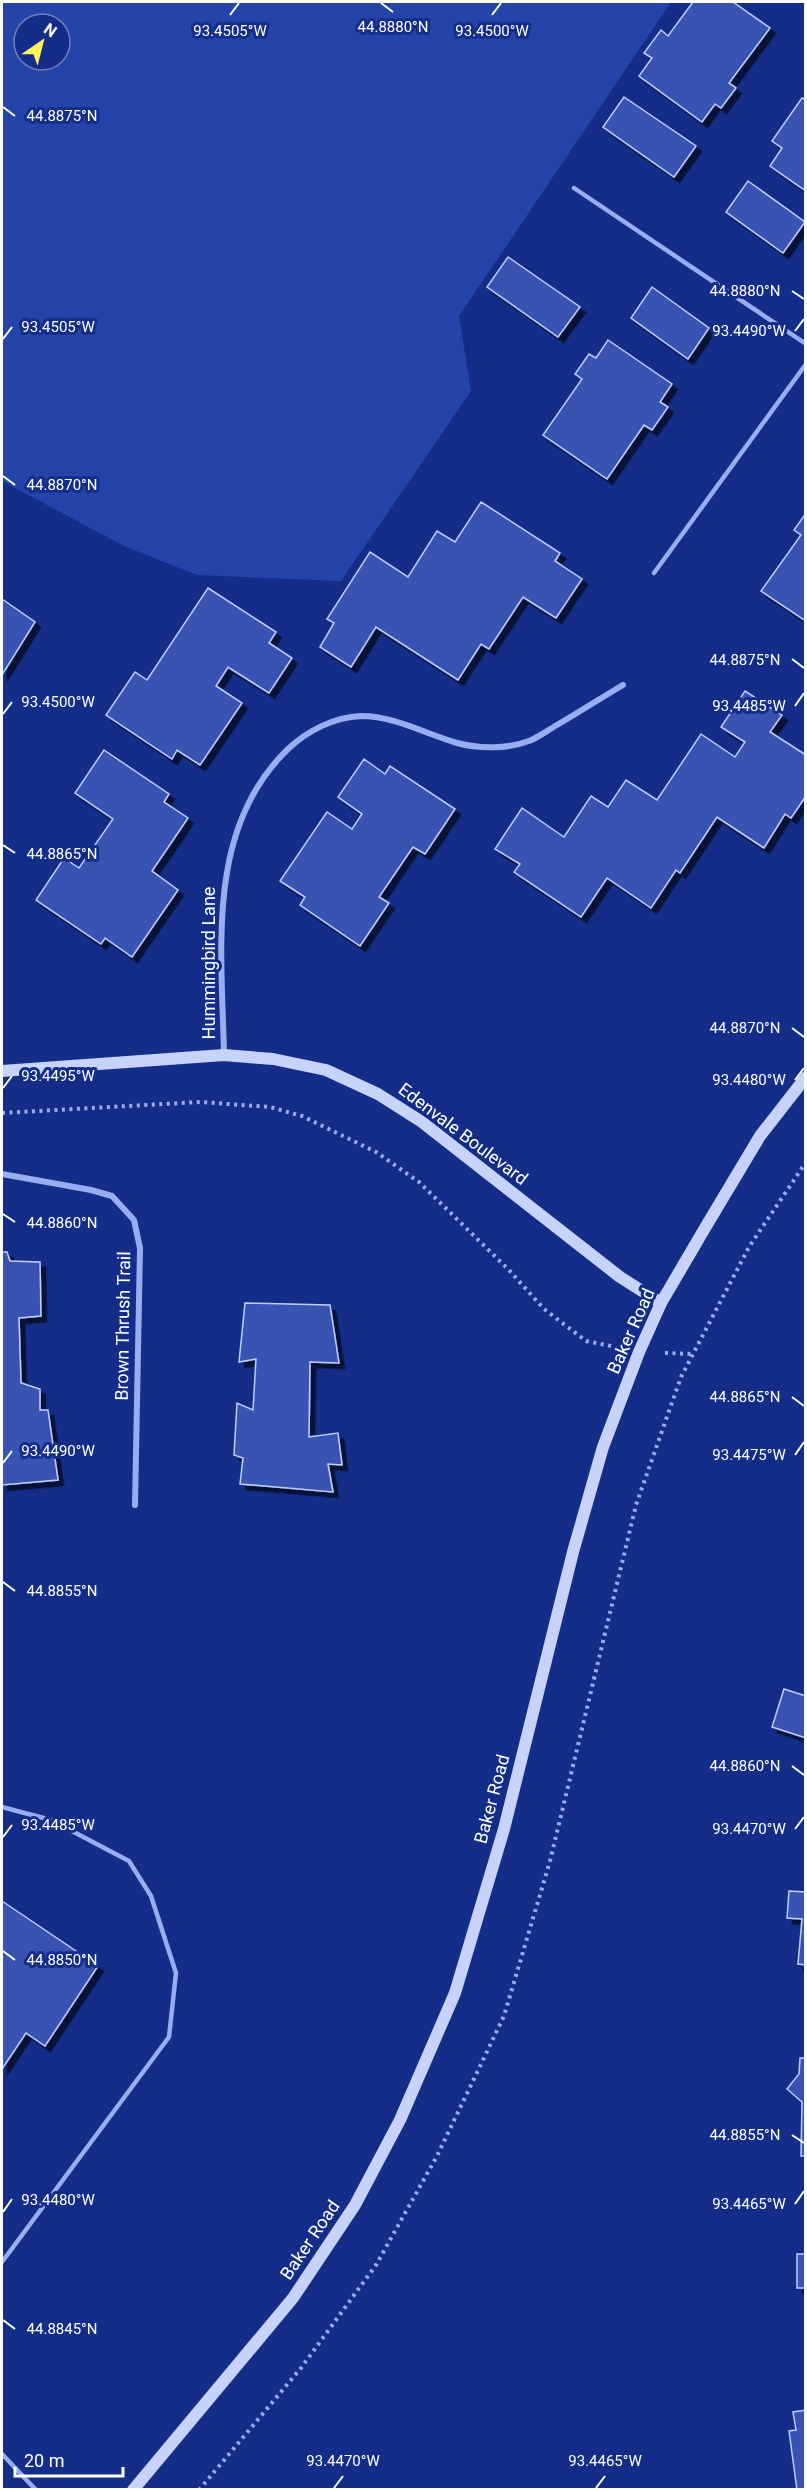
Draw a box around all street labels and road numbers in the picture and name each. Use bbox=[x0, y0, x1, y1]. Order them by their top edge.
street label: Hummingbird Lane bbox=[198, 887, 219, 1039]
street label: Edenvale Boulevard bbox=[395, 1078, 532, 1189]
street label: Brown Thrush Trail bbox=[111, 1251, 134, 1401]
street label: Baker Road bbox=[602, 1285, 659, 1377]
street label: Baker Road bbox=[470, 1752, 513, 1846]
street label: Baker Road bbox=[275, 2196, 344, 2283]

